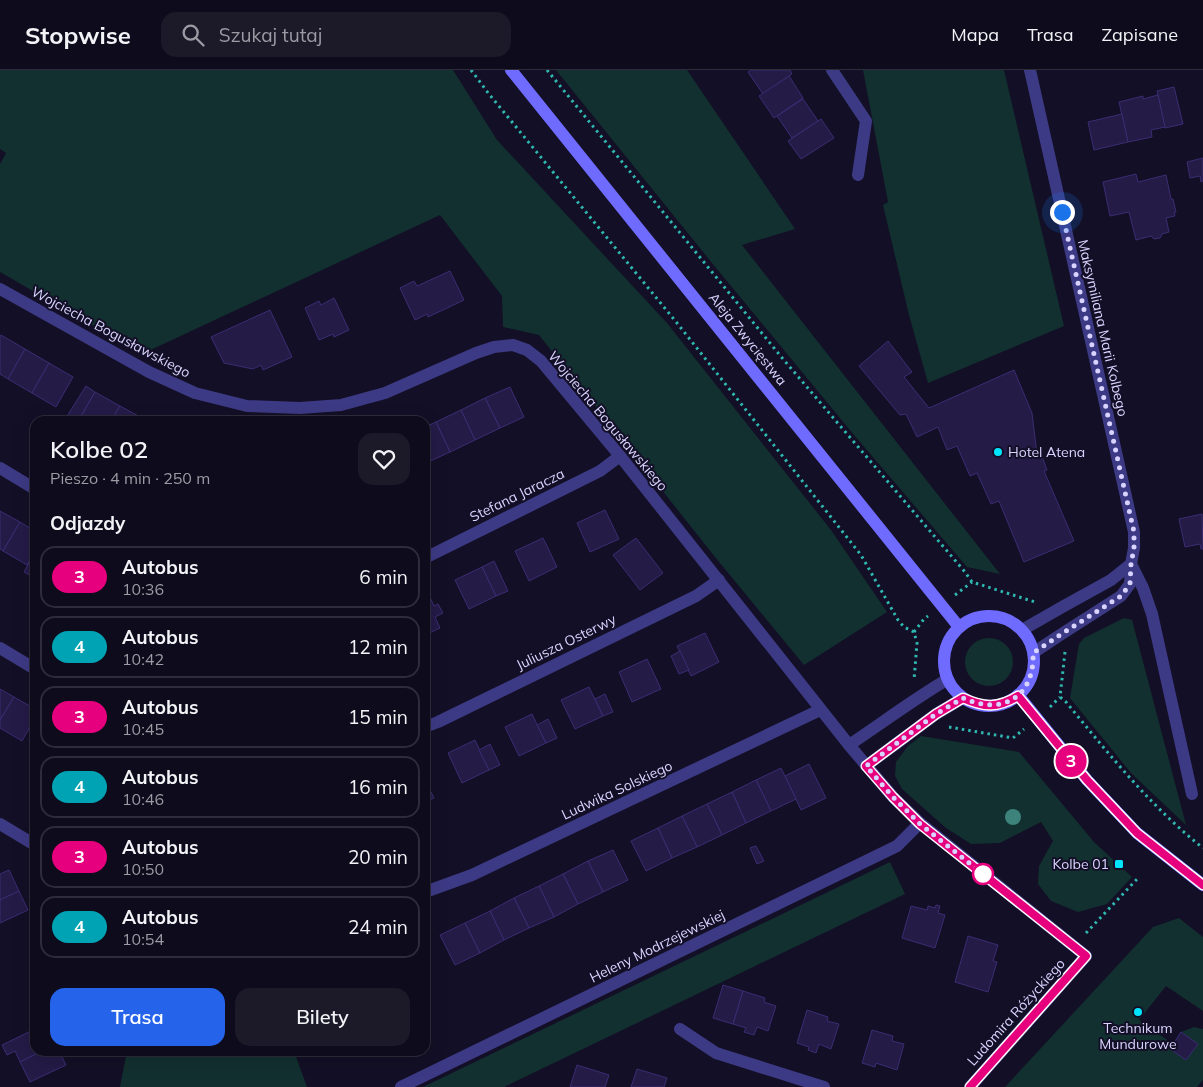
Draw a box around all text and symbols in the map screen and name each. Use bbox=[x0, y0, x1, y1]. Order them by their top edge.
search box bbox=[161, 12, 511, 57]
text: Stopwise bbox=[25, 20, 131, 50]
icon: search bbox=[179, 21, 207, 49]
text: Szukaj tutaj bbox=[219, 23, 322, 47]
text: Mapa bbox=[951, 23, 999, 46]
text: Trasa bbox=[1027, 23, 1074, 46]
text: Zapisane bbox=[1102, 23, 1178, 46]
your location bbox=[1050, 200, 1075, 225]
street label: Maksymiliana Marii Kolbego bbox=[1074, 238, 1132, 418]
street label: Wojciecha Bogusławskiego bbox=[28, 282, 194, 382]
street label: Aleja Zwycięstwa bbox=[705, 289, 791, 389]
street label: Wojciecha Bogusławskiego bbox=[544, 347, 672, 495]
button: heart bbox=[358, 433, 410, 485]
text: Kolbe 02 bbox=[50, 434, 148, 464]
place label: Hotel Atena bbox=[1008, 443, 1085, 461]
marker: Hotel Atena bbox=[992, 446, 1004, 458]
street label: Stefana Jaracza bbox=[467, 464, 567, 526]
text: Pieszo · 4 min · 250 m bbox=[50, 468, 210, 488]
text: Odjazdy bbox=[50, 511, 125, 535]
text: Autobus bbox=[122, 555, 199, 579]
text: 3 bbox=[74, 565, 85, 588]
text: 6 min bbox=[359, 565, 408, 589]
text: 10:36 bbox=[122, 579, 164, 599]
street label: Juliusza Osterwy bbox=[513, 610, 619, 674]
text: Autobus bbox=[122, 625, 199, 649]
text: 4 bbox=[74, 635, 85, 658]
text: 12 min bbox=[348, 635, 408, 659]
text: 10:42 bbox=[122, 649, 164, 669]
text: Autobus bbox=[122, 695, 199, 719]
text: 3 bbox=[74, 705, 85, 728]
text: 15 min bbox=[348, 705, 408, 729]
text: 10:45 bbox=[122, 719, 164, 739]
line badge: 3 bbox=[1055, 745, 1087, 777]
text: 3 bbox=[1066, 749, 1076, 772]
street label: Ludwika Solskiego bbox=[559, 756, 675, 824]
text: Autobus bbox=[122, 765, 199, 789]
text: 4 bbox=[74, 775, 85, 798]
text: 16 min bbox=[348, 775, 408, 799]
text: 10:46 bbox=[122, 789, 164, 809]
text: Autobus bbox=[122, 835, 199, 859]
text: 3 bbox=[74, 845, 85, 868]
text: 20 min bbox=[348, 845, 408, 869]
place label: Kolbe 01 bbox=[1052, 855, 1109, 873]
marker: Kolbe 01 bbox=[1113, 858, 1125, 870]
text: 10:50 bbox=[122, 859, 164, 879]
unlabelled marker bbox=[972, 863, 994, 885]
text: Autobus bbox=[122, 905, 199, 929]
street label: Heleny Modrzejewskiej bbox=[587, 905, 727, 987]
text: 4 bbox=[74, 915, 85, 938]
text: 24 min bbox=[348, 915, 408, 939]
text: 10:54 bbox=[122, 929, 164, 949]
street label: Ludomira Różyckiego bbox=[963, 955, 1069, 1069]
button: Trasa bbox=[50, 988, 225, 1046]
button: Bilety bbox=[235, 988, 410, 1046]
marker: Technikum Mundurowe bbox=[1132, 1006, 1144, 1018]
place label: Technikum Mundurowe bbox=[1099, 1019, 1177, 1053]

